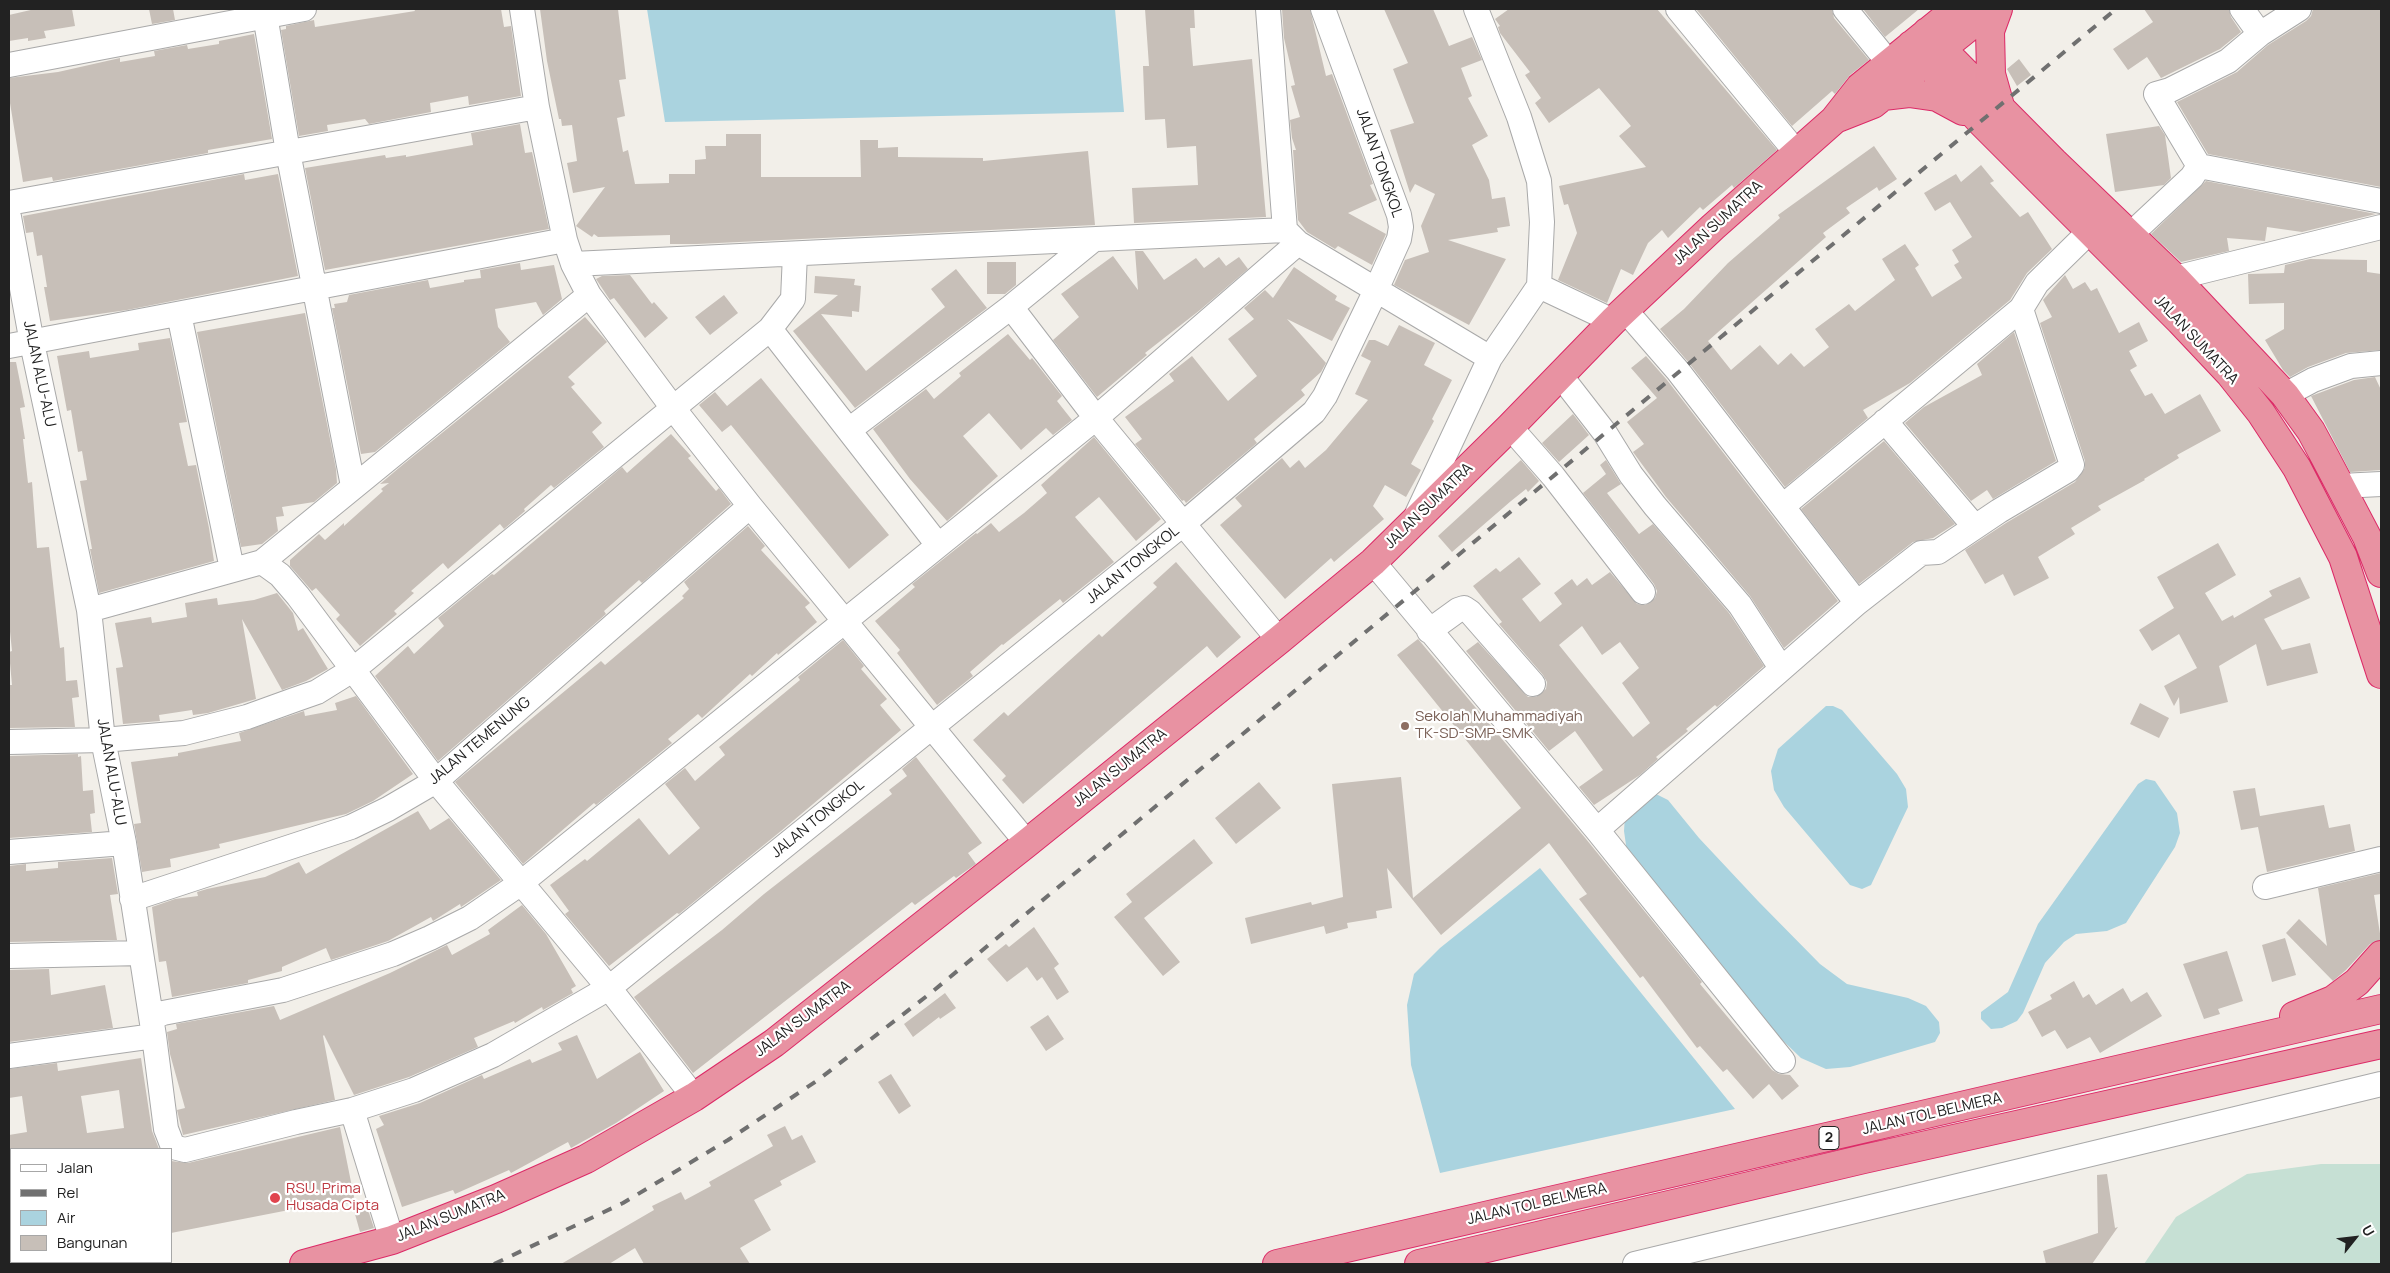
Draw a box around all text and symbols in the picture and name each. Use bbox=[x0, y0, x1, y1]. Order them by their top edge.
street label: JALAN TONGKOL bbox=[1352, 106, 1406, 220]
street label: JALAN SUMATRA bbox=[1670, 177, 1766, 269]
street label: JALAN SUMATRA bbox=[2150, 292, 2242, 388]
street label: JALAN ALU-ALU bbox=[19, 319, 59, 429]
street label: JALAN SUMATRA bbox=[1381, 459, 1477, 553]
street label: JALAN TONGKOL bbox=[1083, 522, 1183, 608]
street label: JALAN TEMENUNG bbox=[426, 693, 534, 789]
place label: Sekolah Muhammadiyah TK-SD-SMP-SMK bbox=[1415, 708, 1583, 743]
street label: JALAN ALU-ALU bbox=[93, 717, 129, 827]
marker: Sekolah Muhammadiyah TK-SD-SMP-SMK bbox=[1399, 720, 1411, 732]
street label: JALAN SUMATRA bbox=[1069, 725, 1171, 811]
street label: JALAN TONGKOL bbox=[768, 776, 868, 862]
street label: JALAN SUMATRA bbox=[751, 977, 855, 1061]
street label: JALAN TOL BELMERA bbox=[1861, 1089, 2003, 1139]
road number: 2 bbox=[1819, 1126, 1839, 1150]
legend bbox=[10, 1148, 172, 1263]
text: Jalan bbox=[57, 1157, 93, 1178]
street label: JALAN TOL BELMERA bbox=[1466, 1179, 1608, 1229]
place label: RSU. Prima Husada Cipta bbox=[286, 1180, 379, 1215]
text: Rel bbox=[57, 1182, 79, 1203]
street label: JALAN SUMATRA bbox=[394, 1186, 508, 1246]
marker: RSU. Prima Husada Cipta bbox=[268, 1191, 282, 1205]
text: Air bbox=[57, 1207, 75, 1228]
north arrow bbox=[2330, 1213, 2380, 1263]
text: U bbox=[2358, 1221, 2379, 1240]
text: Bangunan bbox=[57, 1232, 127, 1253]

